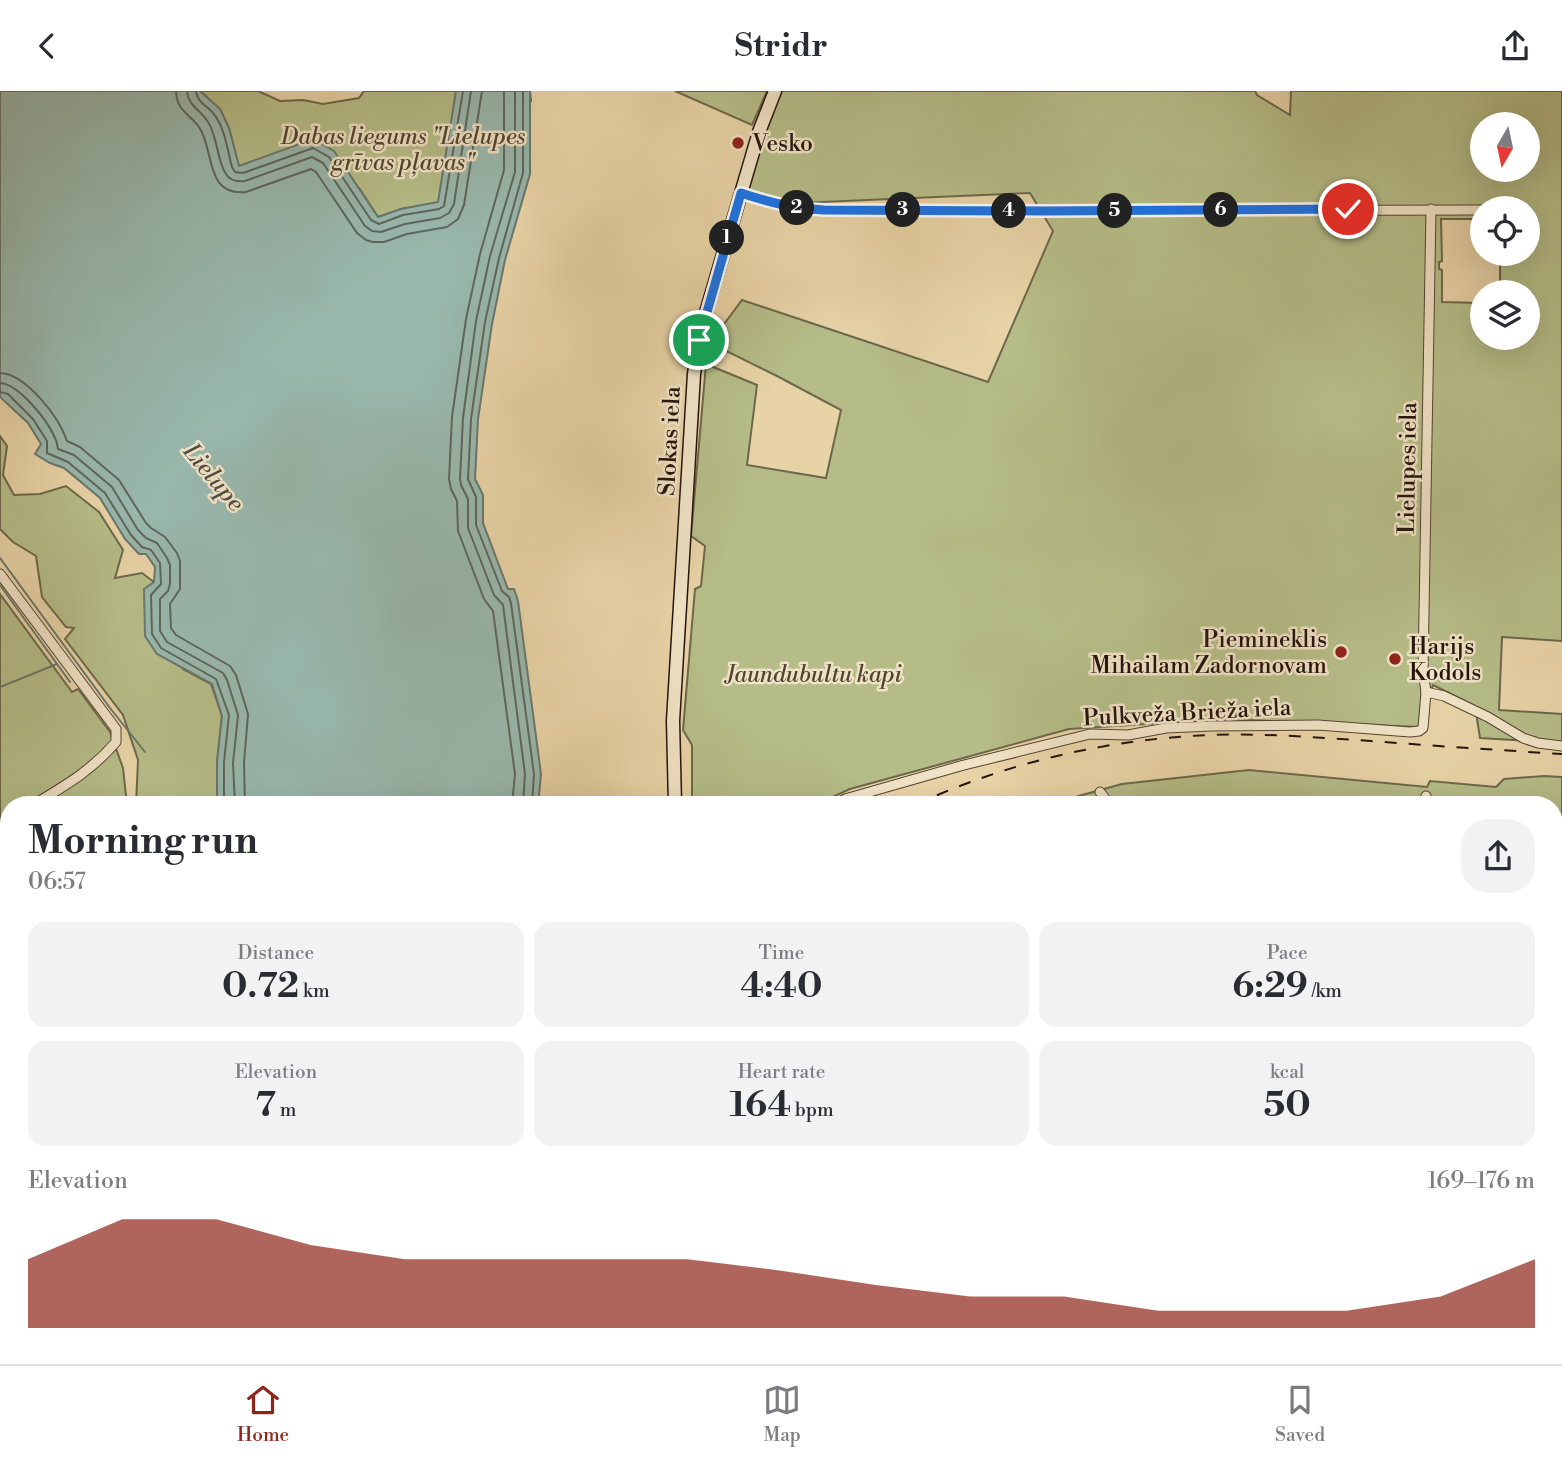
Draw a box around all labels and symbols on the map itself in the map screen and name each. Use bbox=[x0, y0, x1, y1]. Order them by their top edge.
north arrow bbox=[1470, 112, 1540, 182]
park label: Dabas liegums "Lielupes grīvas pļavas" bbox=[280, 123, 526, 177]
place label: Vesko bbox=[751, 130, 813, 158]
marker: Vesko bbox=[730, 135, 746, 151]
pin bbox=[1318, 179, 1378, 239]
pin: 2 bbox=[780, 191, 814, 225]
pin: 3 bbox=[886, 193, 920, 227]
pin: 4 bbox=[992, 193, 1026, 229]
pin: 5 bbox=[1098, 193, 1132, 229]
pin: 6 bbox=[1204, 193, 1238, 227]
pin: 1 bbox=[710, 221, 744, 255]
pin bbox=[669, 310, 729, 370]
street label: Slokas iela bbox=[653, 385, 687, 497]
street label: Lielupes iela bbox=[1393, 402, 1423, 534]
water label: Lielupe bbox=[176, 437, 250, 518]
place label: Piemineklis Mihailam Zadornovam bbox=[1091, 626, 1327, 680]
place label: Harijs Kodols bbox=[1409, 633, 1481, 687]
marker: Piemineklis Mihailam Zadornovam bbox=[1333, 644, 1349, 660]
marker: Harijs Kodols bbox=[1387, 651, 1403, 667]
park label: Jaundubultu kapi bbox=[723, 661, 903, 689]
street label: Pulkveža Brieža iela bbox=[1082, 694, 1292, 732]

